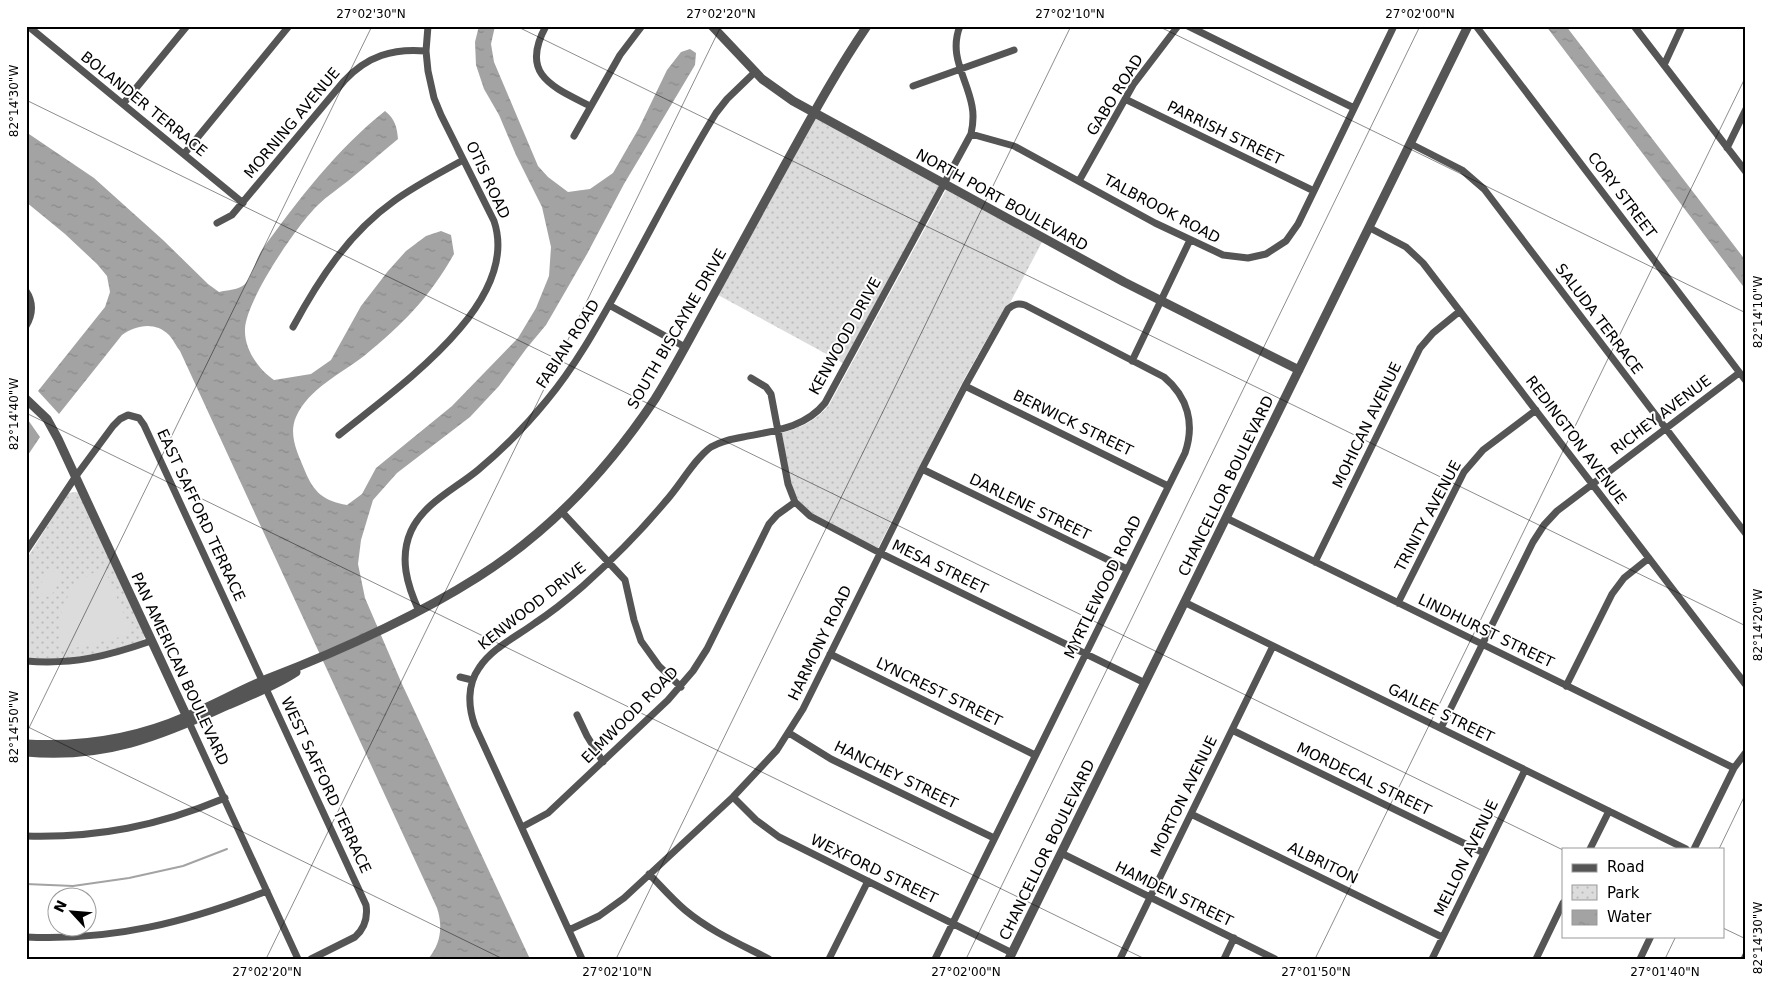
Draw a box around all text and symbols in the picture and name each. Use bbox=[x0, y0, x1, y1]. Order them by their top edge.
text: 27°02'30"N bbox=[336, 7, 406, 21]
text: 27°02'20"N bbox=[686, 7, 756, 21]
text: 27°02'10"N bbox=[1035, 7, 1105, 21]
text: 27°02'00"N bbox=[1385, 7, 1455, 21]
street label: BOLANDER TERRACE bbox=[77, 48, 211, 160]
street label: GABO ROAD bbox=[1083, 51, 1147, 139]
street label: MORNING AVENUE bbox=[240, 64, 344, 182]
text: 82°14'30"W bbox=[7, 65, 21, 137]
street label: PARRISH STREET bbox=[1164, 97, 1286, 169]
street label: OTIS ROAD bbox=[462, 138, 514, 222]
street label: NORTH PORT BOULEVARD bbox=[913, 145, 1091, 255]
street label: CORY STREET bbox=[1584, 148, 1661, 242]
street label: TALBROOK ROAD bbox=[1100, 170, 1223, 247]
street label: SOUTH BISCAYNE DRIVE bbox=[624, 246, 730, 412]
street label: SALUDA TERRACE bbox=[1552, 260, 1646, 378]
street label: KENWOOD DRIVE bbox=[805, 274, 885, 398]
text: 82°14'10"W bbox=[1751, 276, 1765, 348]
street label: FABIAN ROAD bbox=[533, 296, 603, 392]
street label: MOHICAN AVENUE bbox=[1329, 359, 1405, 491]
street label: RICHEY AVENUE bbox=[1607, 371, 1715, 459]
street label: REDINGTON AVENUE bbox=[1522, 372, 1630, 508]
text: 82°14'40"W bbox=[7, 378, 21, 450]
street label: BERWICK STREET bbox=[1010, 386, 1137, 460]
street label: CHANCELLOR BOULEVARD bbox=[1174, 393, 1278, 579]
street label: EAST SAFFORD TERRACE bbox=[153, 426, 249, 604]
street label: TRINITY AVENUE bbox=[1391, 457, 1465, 576]
street label: DARLENE STREET bbox=[967, 470, 1094, 544]
street label: MYRTLEWOOD ROAD bbox=[1061, 513, 1145, 661]
street label: MESA STREET bbox=[889, 536, 992, 598]
street label: KENWOOD DRIVE bbox=[475, 558, 589, 654]
street label: PAN AMERICAN BOULEVARD bbox=[127, 570, 233, 768]
street label: HARMONY ROAD bbox=[784, 583, 856, 703]
text: 82°14'20"W bbox=[1751, 589, 1765, 661]
street label: LINDHURST STREET bbox=[1415, 590, 1558, 672]
street label: LYNCREST STREET bbox=[873, 654, 1006, 731]
street label: ELMWOOD ROAD bbox=[578, 663, 682, 767]
street label: GAILEE STREET bbox=[1385, 680, 1498, 747]
text: 82°14'50"W bbox=[7, 691, 21, 763]
street label: WEST SAFFORD TERRACE bbox=[277, 694, 375, 876]
street label: MORTON AVENUE bbox=[1147, 733, 1221, 859]
street label: HANCHEY STREET bbox=[831, 737, 961, 813]
street label: MORDECAL STREET bbox=[1294, 739, 1435, 820]
street label: CHANCELLOR BOULEVARD bbox=[995, 757, 1099, 943]
street label: MELLON AVENUE bbox=[1430, 797, 1502, 919]
street label: WEXFORD STREET bbox=[808, 830, 941, 908]
street label: ALBRITON bbox=[1285, 838, 1361, 888]
legend bbox=[1562, 848, 1724, 938]
street label: HAMDEN STREET bbox=[1112, 858, 1237, 931]
text: Road bbox=[1607, 858, 1645, 876]
text: Park bbox=[1607, 884, 1640, 902]
north arrow bbox=[48, 888, 98, 938]
text: N bbox=[51, 898, 70, 915]
text: 82°14'30"W bbox=[1751, 902, 1765, 974]
text: Water bbox=[1607, 908, 1652, 926]
text: 27°02'20"N bbox=[232, 965, 302, 979]
text: 27°02'10"N bbox=[582, 965, 652, 979]
text: 27°02'00"N bbox=[931, 965, 1001, 979]
text: 27°01'50"N bbox=[1281, 965, 1351, 979]
text: 27°01'40"N bbox=[1630, 965, 1700, 979]

